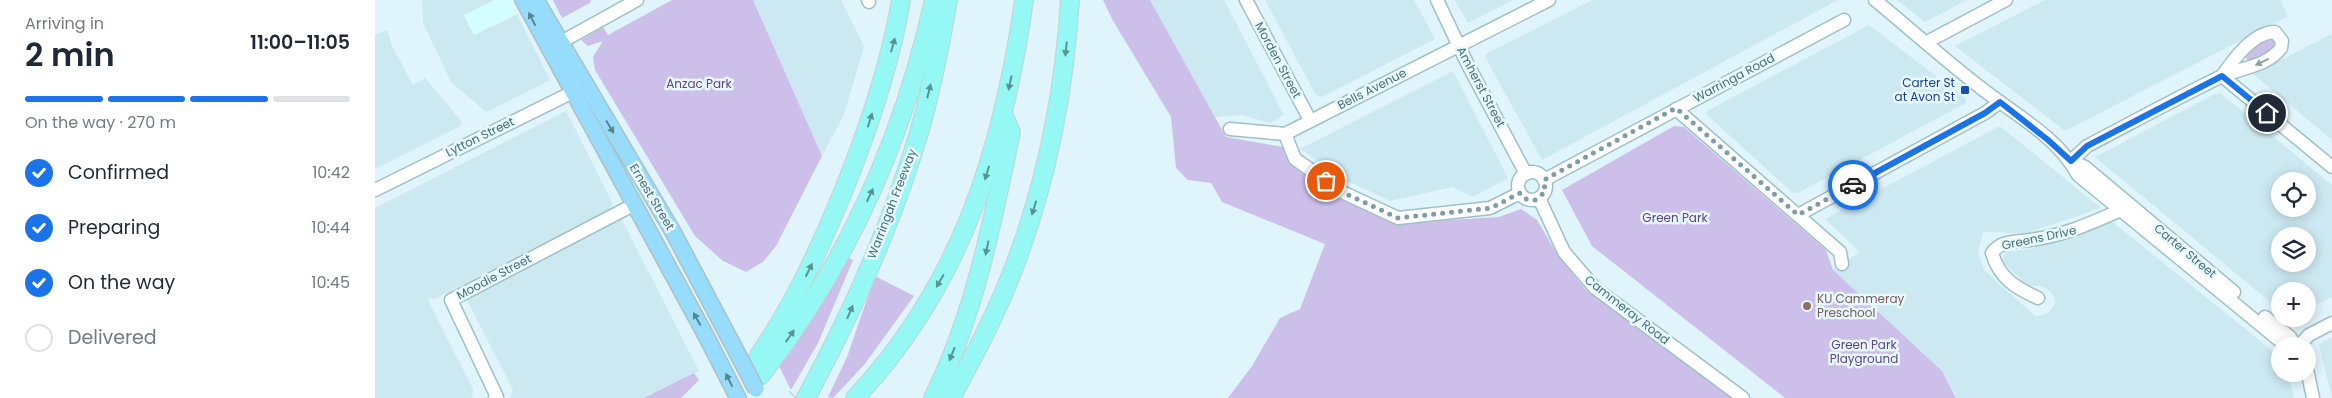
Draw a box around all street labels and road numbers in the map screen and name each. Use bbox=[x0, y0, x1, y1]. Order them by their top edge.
street label: Morden Street bbox=[1251, 19, 1306, 101]
street label: Amherst Street bbox=[1453, 43, 1510, 130]
street label: Warringa Road bbox=[1690, 49, 1778, 106]
street label: Bells Avenue bbox=[1334, 64, 1409, 113]
street label: Lytton Street bbox=[443, 113, 517, 160]
street label: Warringah Freeway bbox=[863, 146, 920, 261]
street label: Ernest Street bbox=[626, 160, 679, 233]
street label: Carter Street bbox=[2151, 220, 2220, 282]
street label: Greens Drive bbox=[2000, 221, 2078, 254]
street label: Moodie Street bbox=[453, 250, 534, 303]
street label: Cammeray Road bbox=[1581, 271, 1673, 348]

